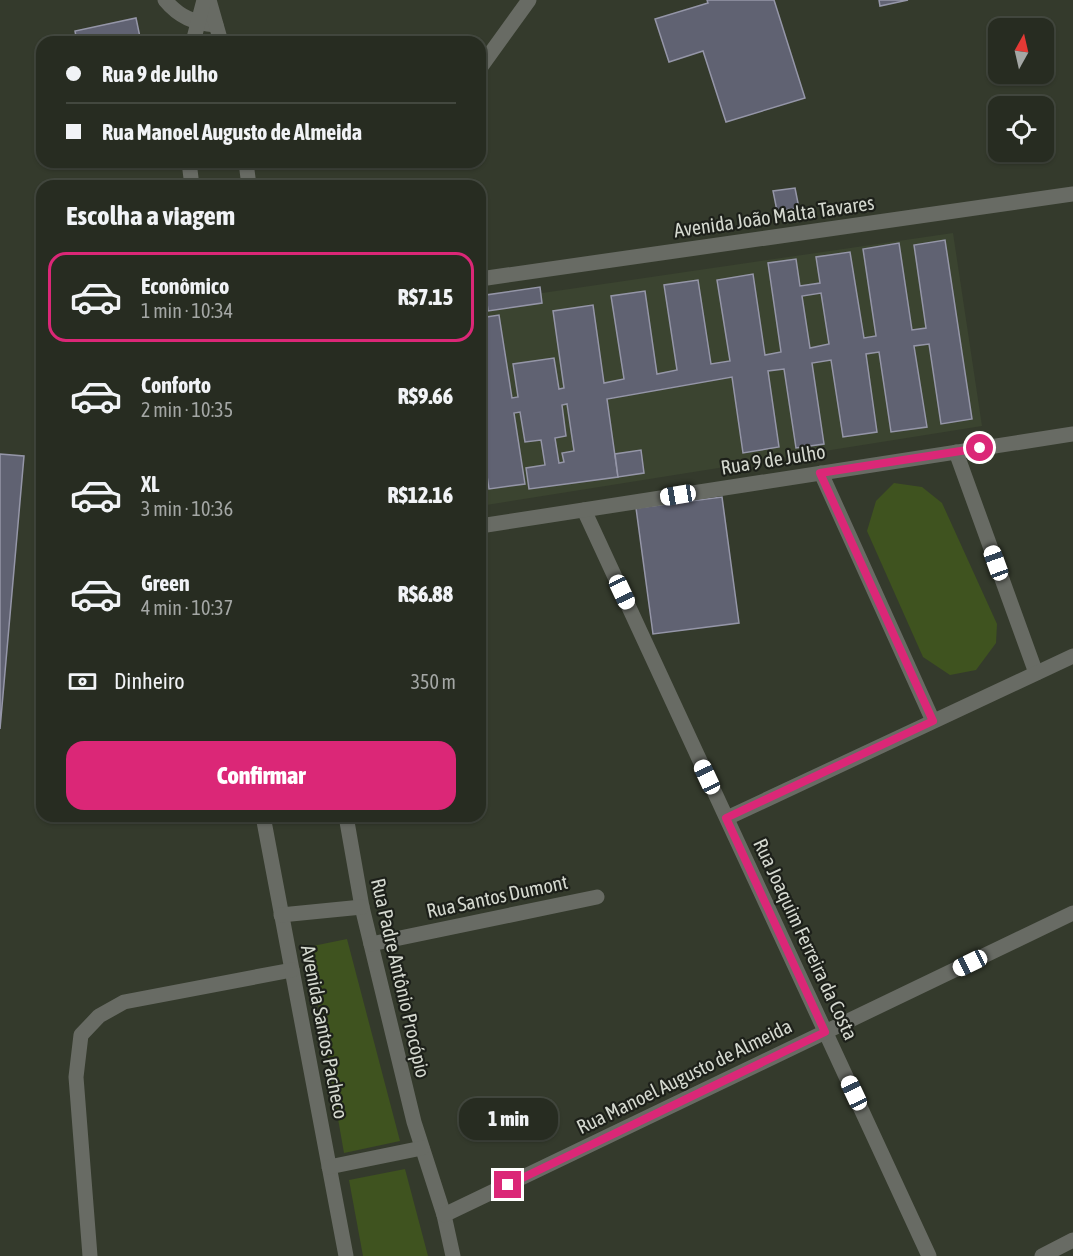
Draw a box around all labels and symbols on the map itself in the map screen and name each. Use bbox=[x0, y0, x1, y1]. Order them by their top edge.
north arrow bbox=[988, 18, 1054, 84]
street label: Avenida João Malta Tavares bbox=[672, 191, 876, 241]
route start bbox=[966, 434, 993, 461]
street label: Rua 9 de Julho bbox=[719, 439, 827, 479]
car bbox=[659, 483, 697, 507]
car bbox=[981, 543, 1011, 583]
car bbox=[606, 572, 638, 612]
car bbox=[691, 757, 723, 797]
street label: Rua Joaquim Ferreira da Costa bbox=[749, 835, 863, 1043]
street label: Rua Santos Dumont bbox=[424, 870, 570, 922]
street label: Rua Padre Antônio Procópio bbox=[367, 876, 435, 1080]
street label: Avenida Santos Pacheco bbox=[297, 943, 353, 1121]
car bbox=[950, 947, 990, 979]
street label: Rua Manoel Augusto de Almeida bbox=[573, 1014, 795, 1138]
car bbox=[838, 1073, 870, 1113]
callout: 1 min bbox=[458, 1098, 558, 1140]
route end bbox=[494, 1171, 521, 1198]

